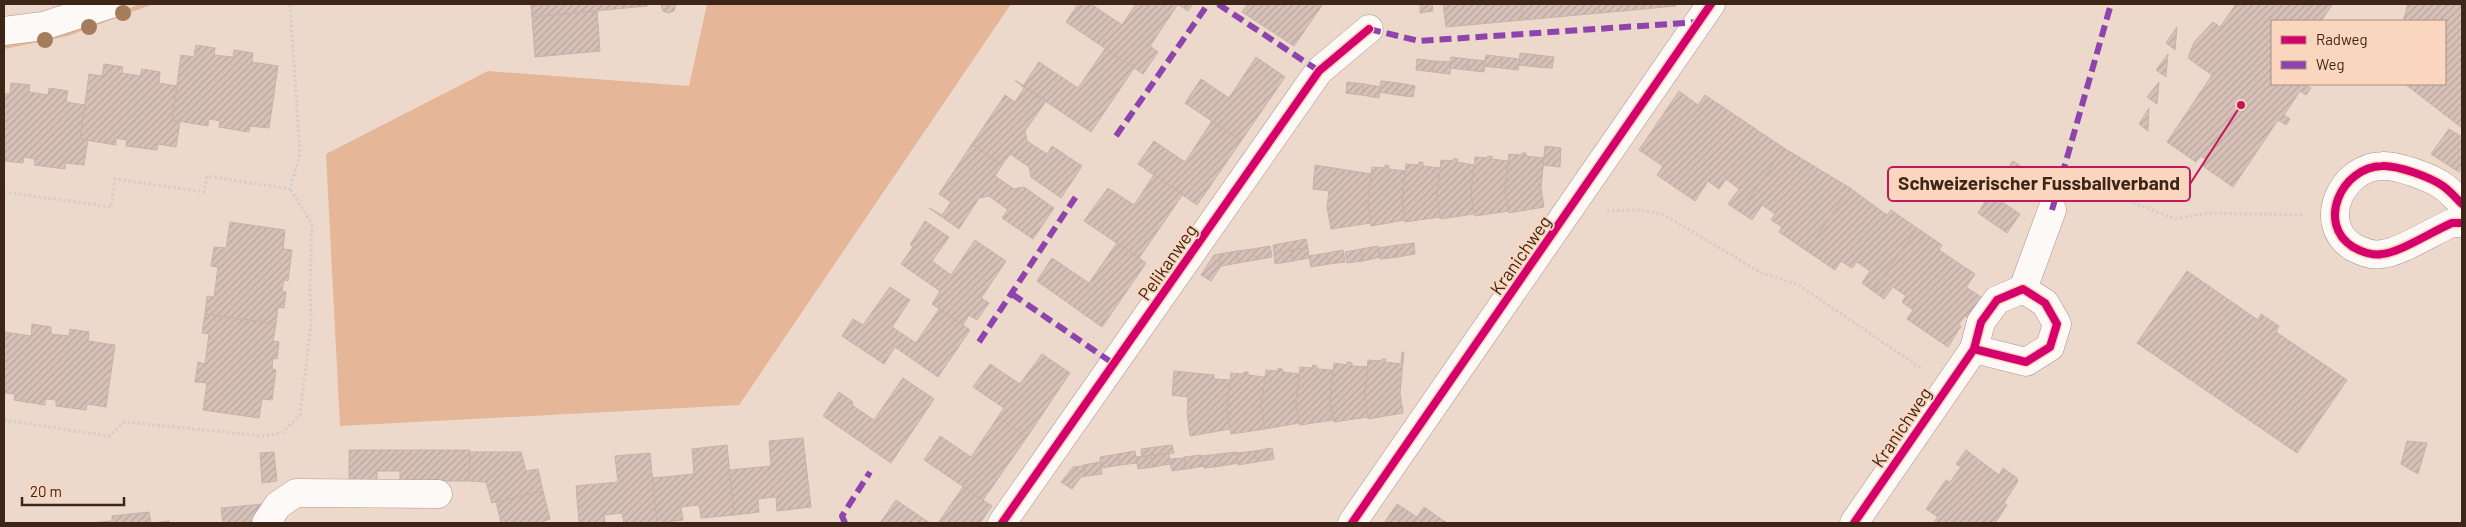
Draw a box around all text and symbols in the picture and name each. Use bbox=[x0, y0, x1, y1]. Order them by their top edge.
legend bbox=[2271, 20, 2446, 85]
text: Radweg bbox=[2316, 30, 2368, 48]
text: Weg bbox=[2316, 55, 2344, 73]
callout: Schweizerischer Fussballverband bbox=[1888, 167, 2190, 201]
text: Schweizerischer Fussballverband bbox=[1898, 171, 2180, 194]
street label: Kranichweg bbox=[1485, 211, 1555, 299]
street label: Pelikanweg bbox=[1133, 220, 1201, 304]
street label: Kranichweg bbox=[1866, 383, 1936, 471]
scale bar bbox=[22, 474, 125, 506]
text: 20 m bbox=[30, 482, 62, 500]

